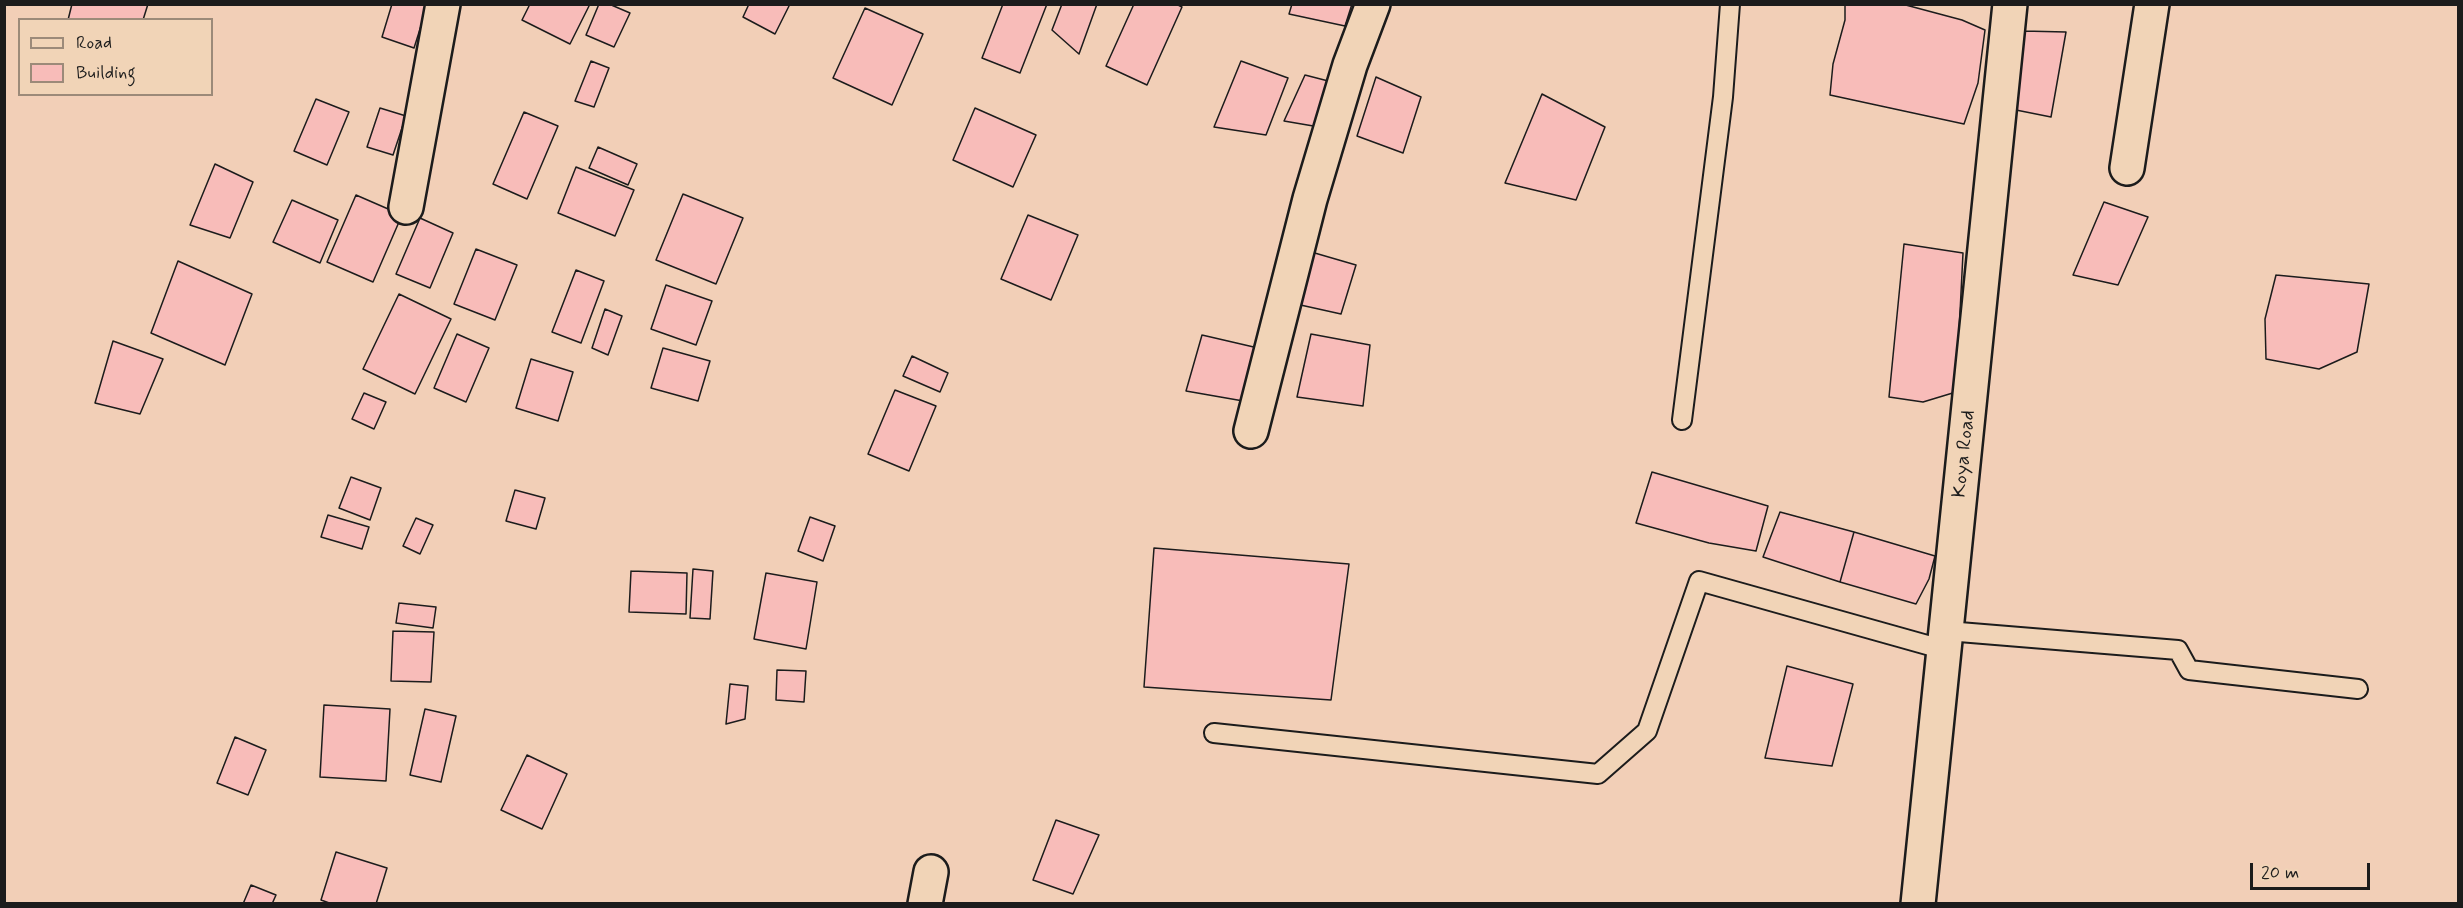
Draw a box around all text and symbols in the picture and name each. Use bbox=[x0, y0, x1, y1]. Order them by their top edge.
legend bbox=[18, 18, 213, 96]
text: Road bbox=[76, 31, 112, 55]
text: Building bbox=[76, 61, 136, 85]
street label: Koya Road bbox=[1948, 409, 1982, 499]
scale bar bbox=[2253, 851, 2373, 889]
text: 20 m bbox=[2261, 861, 2299, 885]

